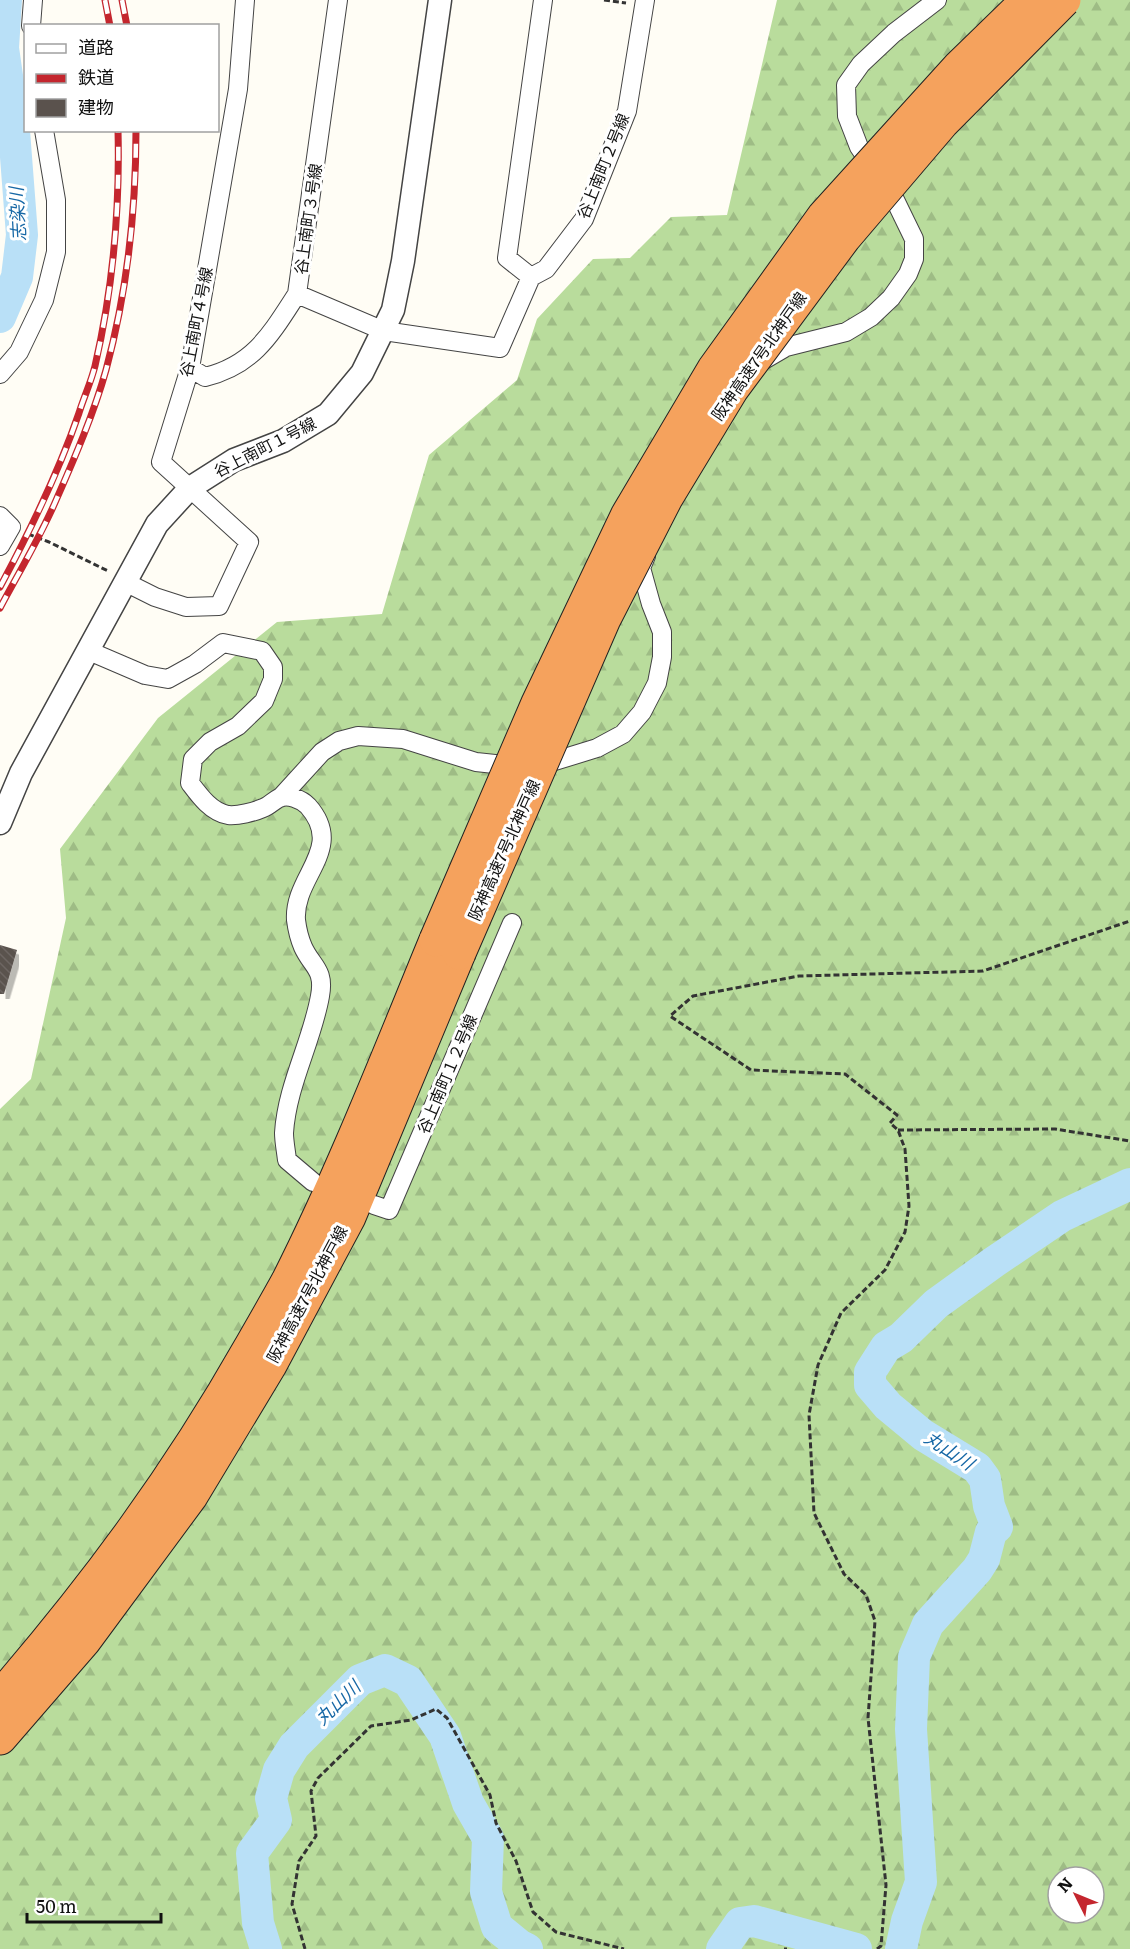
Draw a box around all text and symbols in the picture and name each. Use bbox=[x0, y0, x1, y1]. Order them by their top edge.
legend bbox=[24, 24, 219, 132]
text: 道路 bbox=[78, 33, 114, 60]
text: 鉄道 bbox=[78, 63, 114, 90]
text: 建物 bbox=[78, 93, 114, 120]
street label: 谷上南町２号線 bbox=[570, 109, 634, 222]
street label: 谷上南町３号線 bbox=[287, 162, 327, 276]
water label: 志染川 bbox=[2, 184, 31, 242]
street label: 谷上南町４号線 bbox=[173, 265, 217, 379]
street label: 阪神高速7号北神戸線 bbox=[705, 286, 812, 425]
street label: 谷上南町１号線 bbox=[209, 410, 320, 482]
street label: 阪神高速7号北神戸線 bbox=[461, 775, 545, 924]
street label: 谷上南町１２号線 bbox=[410, 1010, 482, 1137]
street label: 阪神高速7号北神戸線 bbox=[260, 1221, 352, 1366]
water label: 丸山川 bbox=[920, 1424, 981, 1477]
water label: 丸山川 bbox=[308, 1672, 367, 1730]
north arrow bbox=[1046, 1865, 1106, 1925]
text: N bbox=[1051, 1871, 1078, 1897]
scale bar bbox=[27, 1886, 160, 1924]
text: 50 m bbox=[36, 1892, 77, 1919]

